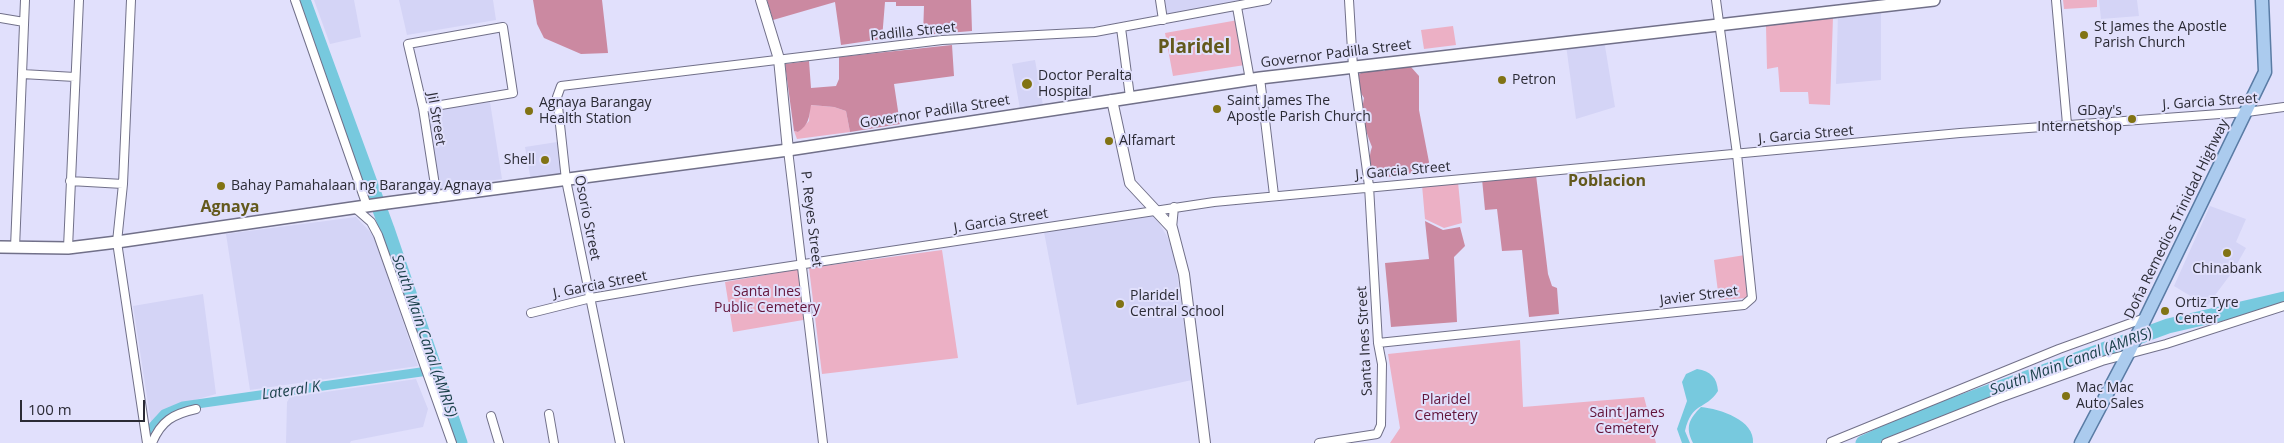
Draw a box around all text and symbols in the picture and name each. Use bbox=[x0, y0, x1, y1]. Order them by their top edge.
street label: Padilla Street bbox=[869, 19, 957, 45]
place label: St James the Apostle Parish Church bbox=[2094, 19, 2227, 52]
marker: St James the Apostle Parish Church bbox=[2078, 29, 2090, 41]
street label: Governor Padilla Street bbox=[1260, 36, 1412, 72]
district label: Plaridel bbox=[1158, 37, 1230, 59]
place label: Doctor Peralta Hospital bbox=[1038, 68, 1132, 100]
place label: Petron bbox=[1512, 72, 1556, 88]
marker: Petron bbox=[1496, 74, 1508, 86]
marker: Doctor Peralta Hospital bbox=[1020, 77, 1034, 91]
street label: J. Garcia Street bbox=[2162, 90, 2258, 114]
street label: Jil Street bbox=[423, 91, 449, 147]
street label: Governor Padilla Street bbox=[859, 92, 1011, 132]
place label: Saint James The Apostle Parish Church bbox=[1227, 93, 1371, 125]
place label: Agnaya Barangay Health Station bbox=[539, 95, 652, 128]
marker: Saint James The Apostle Parish Church bbox=[1211, 103, 1223, 115]
place label: GDay's Internetshop bbox=[2037, 103, 2122, 136]
marker: Agnaya Barangay Health Station bbox=[523, 105, 535, 117]
marker: GDay's Internetshop bbox=[2126, 113, 2138, 125]
street label: Doña Remedios Trinidad Highway bbox=[2121, 116, 2233, 322]
street label: J. Garcia Street bbox=[1758, 122, 1854, 148]
place label: Alfamart bbox=[1119, 133, 1175, 149]
marker: Alfamart bbox=[1103, 135, 1115, 147]
place label: Shell bbox=[504, 152, 535, 168]
marker: Shell bbox=[539, 154, 551, 166]
street label: J. Garcia Street bbox=[1355, 158, 1451, 184]
street label: P. Reyes Street bbox=[797, 170, 825, 268]
district label: Poblacion bbox=[1568, 171, 1646, 191]
street label: Osorio Street bbox=[571, 174, 603, 262]
place label: Bahay Pamahalaan ng Barangay Agnaya bbox=[231, 178, 492, 194]
marker: Bahay Pamahalaan ng Barangay Agnaya bbox=[215, 180, 227, 192]
district label: Agnaya bbox=[200, 197, 260, 217]
street label: J. Garcia Street bbox=[953, 205, 1049, 237]
marker: Chinabank bbox=[2221, 247, 2233, 259]
water label: South Main Canal (AMRIS) bbox=[388, 252, 460, 420]
place label: Chinabank bbox=[2192, 261, 2262, 277]
street label: J. Garcia Street bbox=[552, 268, 648, 302]
street label: Javier Street bbox=[1659, 283, 1739, 309]
park label: Santa Ines Public Cemetery bbox=[714, 284, 820, 316]
street label: Santa Ines Street bbox=[1354, 286, 1376, 396]
place label: Plaridel Central School bbox=[1130, 288, 1224, 321]
place label: Ortiz Tyre Center bbox=[2175, 295, 2239, 328]
marker: Plaridel Central School bbox=[1114, 298, 1126, 310]
marker: Ortiz Tyre Center bbox=[2159, 305, 2171, 317]
water label: South Main Canal (AMRIS) bbox=[1987, 324, 2155, 400]
water label: Lateral K bbox=[261, 378, 321, 404]
place label: Mac Mac Auto Sales bbox=[2076, 380, 2144, 412]
scale bar bbox=[22, 390, 148, 422]
marker: Mac Mac Auto Sales bbox=[2060, 390, 2072, 402]
park label: Plaridel Cemetery bbox=[1414, 392, 1478, 424]
text: 100 m bbox=[28, 399, 72, 419]
park label: Saint James Cemetery bbox=[1589, 405, 1665, 438]

